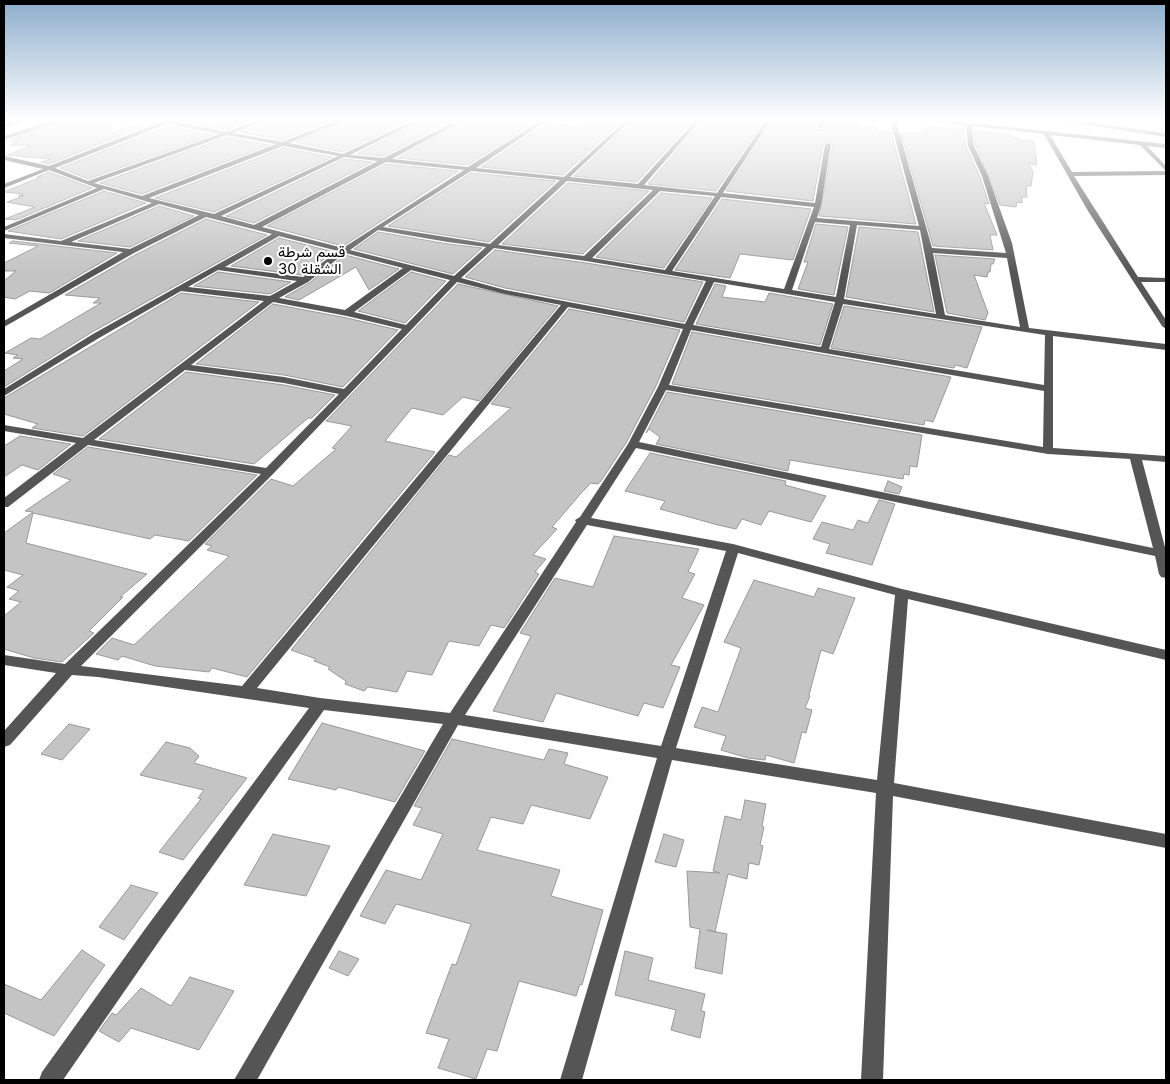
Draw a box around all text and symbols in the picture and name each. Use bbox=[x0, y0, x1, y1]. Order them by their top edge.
place label: قسم شرطة الشقلة 30 bbox=[278, 243, 345, 278]
marker: قسم شرطة الشقلة 30 bbox=[262, 255, 274, 267]

